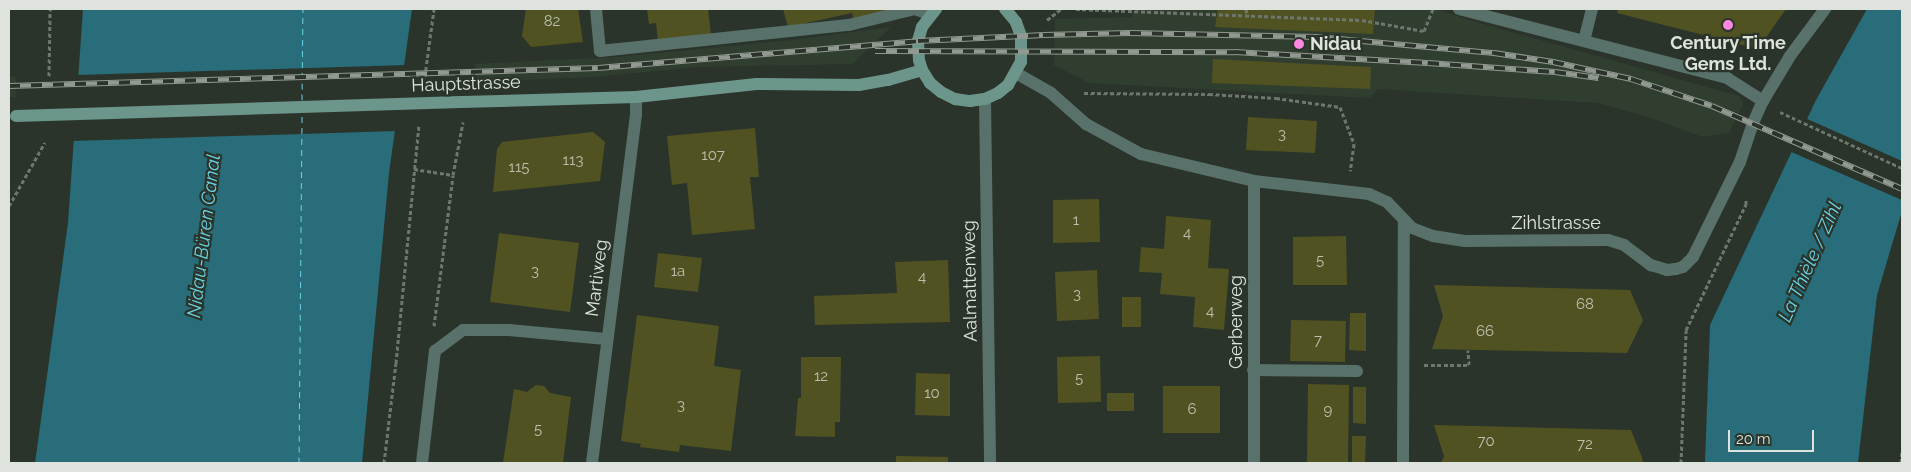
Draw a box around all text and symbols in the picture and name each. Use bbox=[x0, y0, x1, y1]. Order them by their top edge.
house number: 82 bbox=[544, 13, 560, 31]
marker: Century Time Gems Ltd. bbox=[1722, 19, 1734, 31]
place label: Nidau bbox=[1310, 33, 1361, 55]
place label: Century Time Gems Ltd. bbox=[1670, 33, 1786, 76]
marker: Nidau bbox=[1292, 37, 1306, 51]
street label: Hauptstrasse bbox=[411, 71, 521, 97]
house number: 3 bbox=[1278, 126, 1286, 144]
house number: 107 bbox=[701, 147, 725, 165]
house number: 113 bbox=[563, 152, 583, 170]
water label: Nidau-Büren Canal bbox=[183, 153, 225, 319]
house number: 115 bbox=[508, 159, 530, 177]
water label: La Thièle / Zihl bbox=[1773, 198, 1847, 326]
house number: 1 bbox=[1073, 212, 1079, 230]
street label: Zihlstrasse bbox=[1511, 212, 1601, 234]
street label: Aalmattenweg bbox=[958, 220, 982, 342]
house number: 4 bbox=[1183, 225, 1191, 243]
street label: Martiweg bbox=[582, 238, 612, 318]
house number: 5 bbox=[1316, 252, 1324, 270]
house number: 3 bbox=[531, 263, 539, 281]
house number: 1a bbox=[671, 263, 685, 281]
house number: 4 bbox=[918, 269, 926, 287]
street label: Gerberweg bbox=[1225, 275, 1247, 369]
house number: 3 bbox=[1073, 286, 1081, 304]
house number: 68 bbox=[1576, 296, 1594, 314]
house number: 4 bbox=[1206, 303, 1214, 321]
house number: 66 bbox=[1476, 323, 1494, 341]
house number: 7 bbox=[1314, 332, 1322, 350]
house number: 12 bbox=[814, 368, 828, 386]
house number: 5 bbox=[1075, 370, 1083, 388]
house number: 10 bbox=[924, 385, 940, 403]
house number: 3 bbox=[677, 397, 685, 415]
house number: 6 bbox=[1187, 401, 1197, 419]
house number: 9 bbox=[1324, 402, 1332, 420]
scale bar bbox=[1731, 420, 1817, 452]
house number: 5 bbox=[534, 421, 542, 439]
text: 20 m bbox=[1736, 430, 1771, 448]
house number: 70 bbox=[1477, 433, 1495, 451]
house number: 72 bbox=[1577, 436, 1593, 454]

